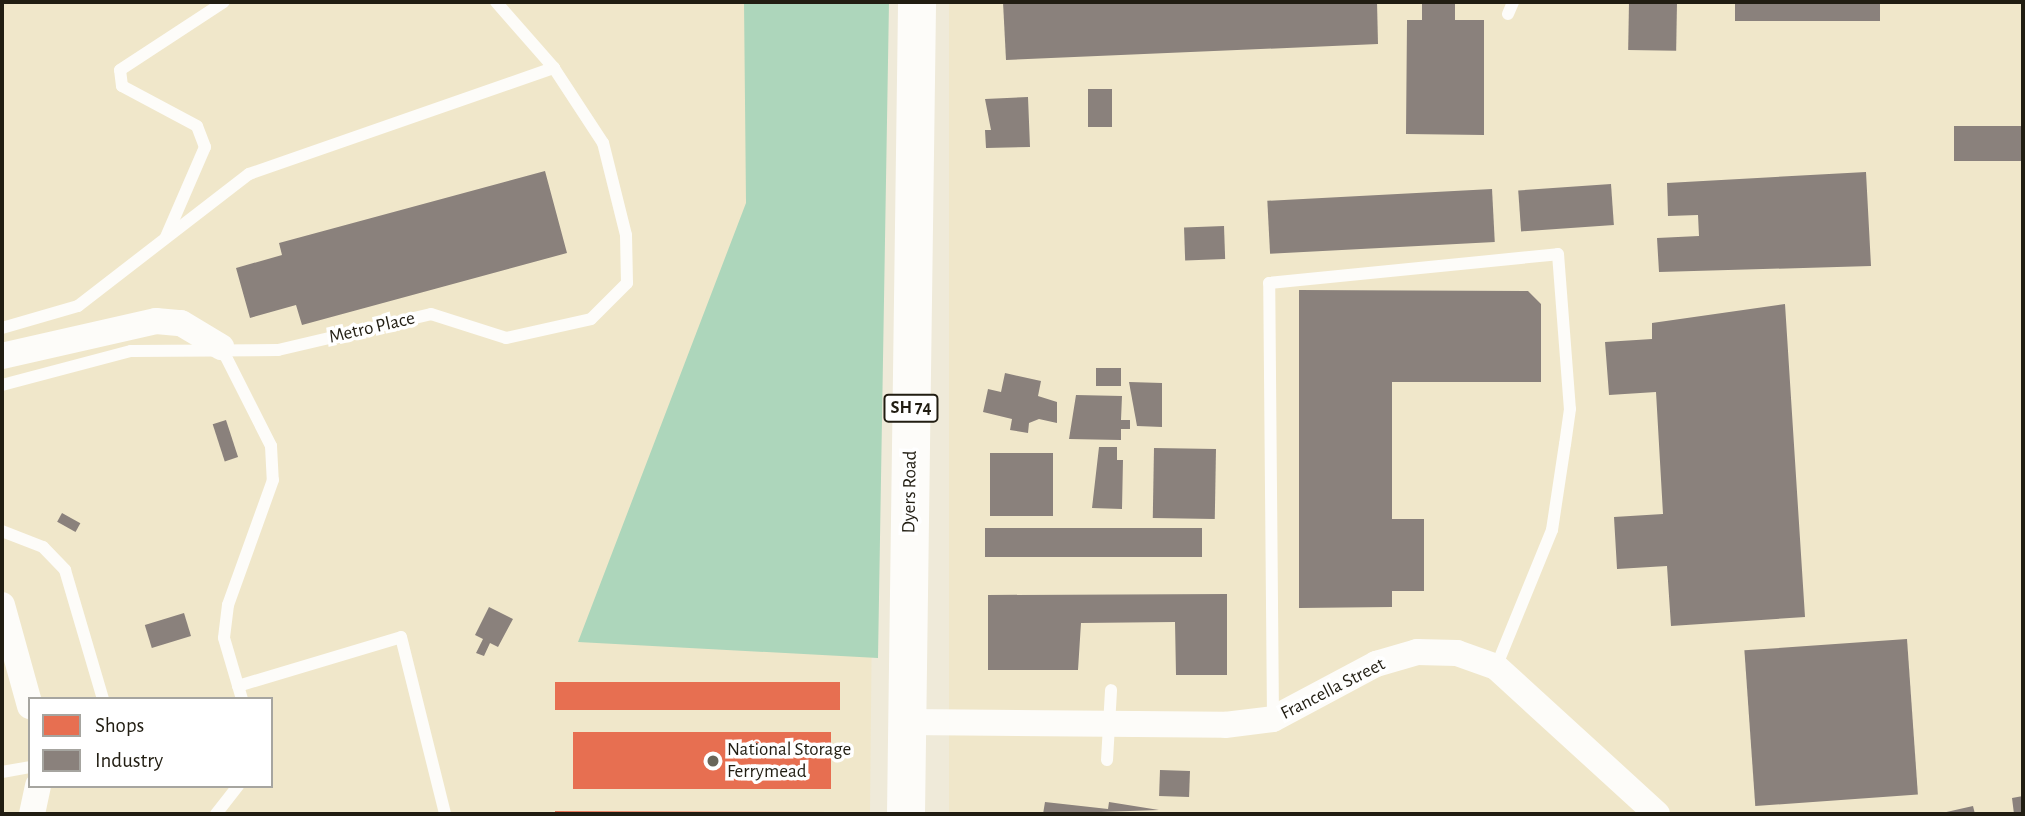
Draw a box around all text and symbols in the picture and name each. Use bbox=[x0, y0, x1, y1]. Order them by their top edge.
street label: Metro Place bbox=[327, 307, 417, 349]
road number: SH 74 bbox=[883, 394, 939, 422]
street label: Dyers Road bbox=[898, 450, 922, 534]
street label: Francella Street bbox=[1277, 653, 1389, 725]
legend bbox=[28, 697, 273, 788]
text: Shops bbox=[95, 715, 144, 736]
place label: National Storage Ferrymead bbox=[727, 739, 851, 783]
text: Industry bbox=[95, 750, 163, 771]
marker: National Storage Ferrymead bbox=[705, 753, 721, 769]

